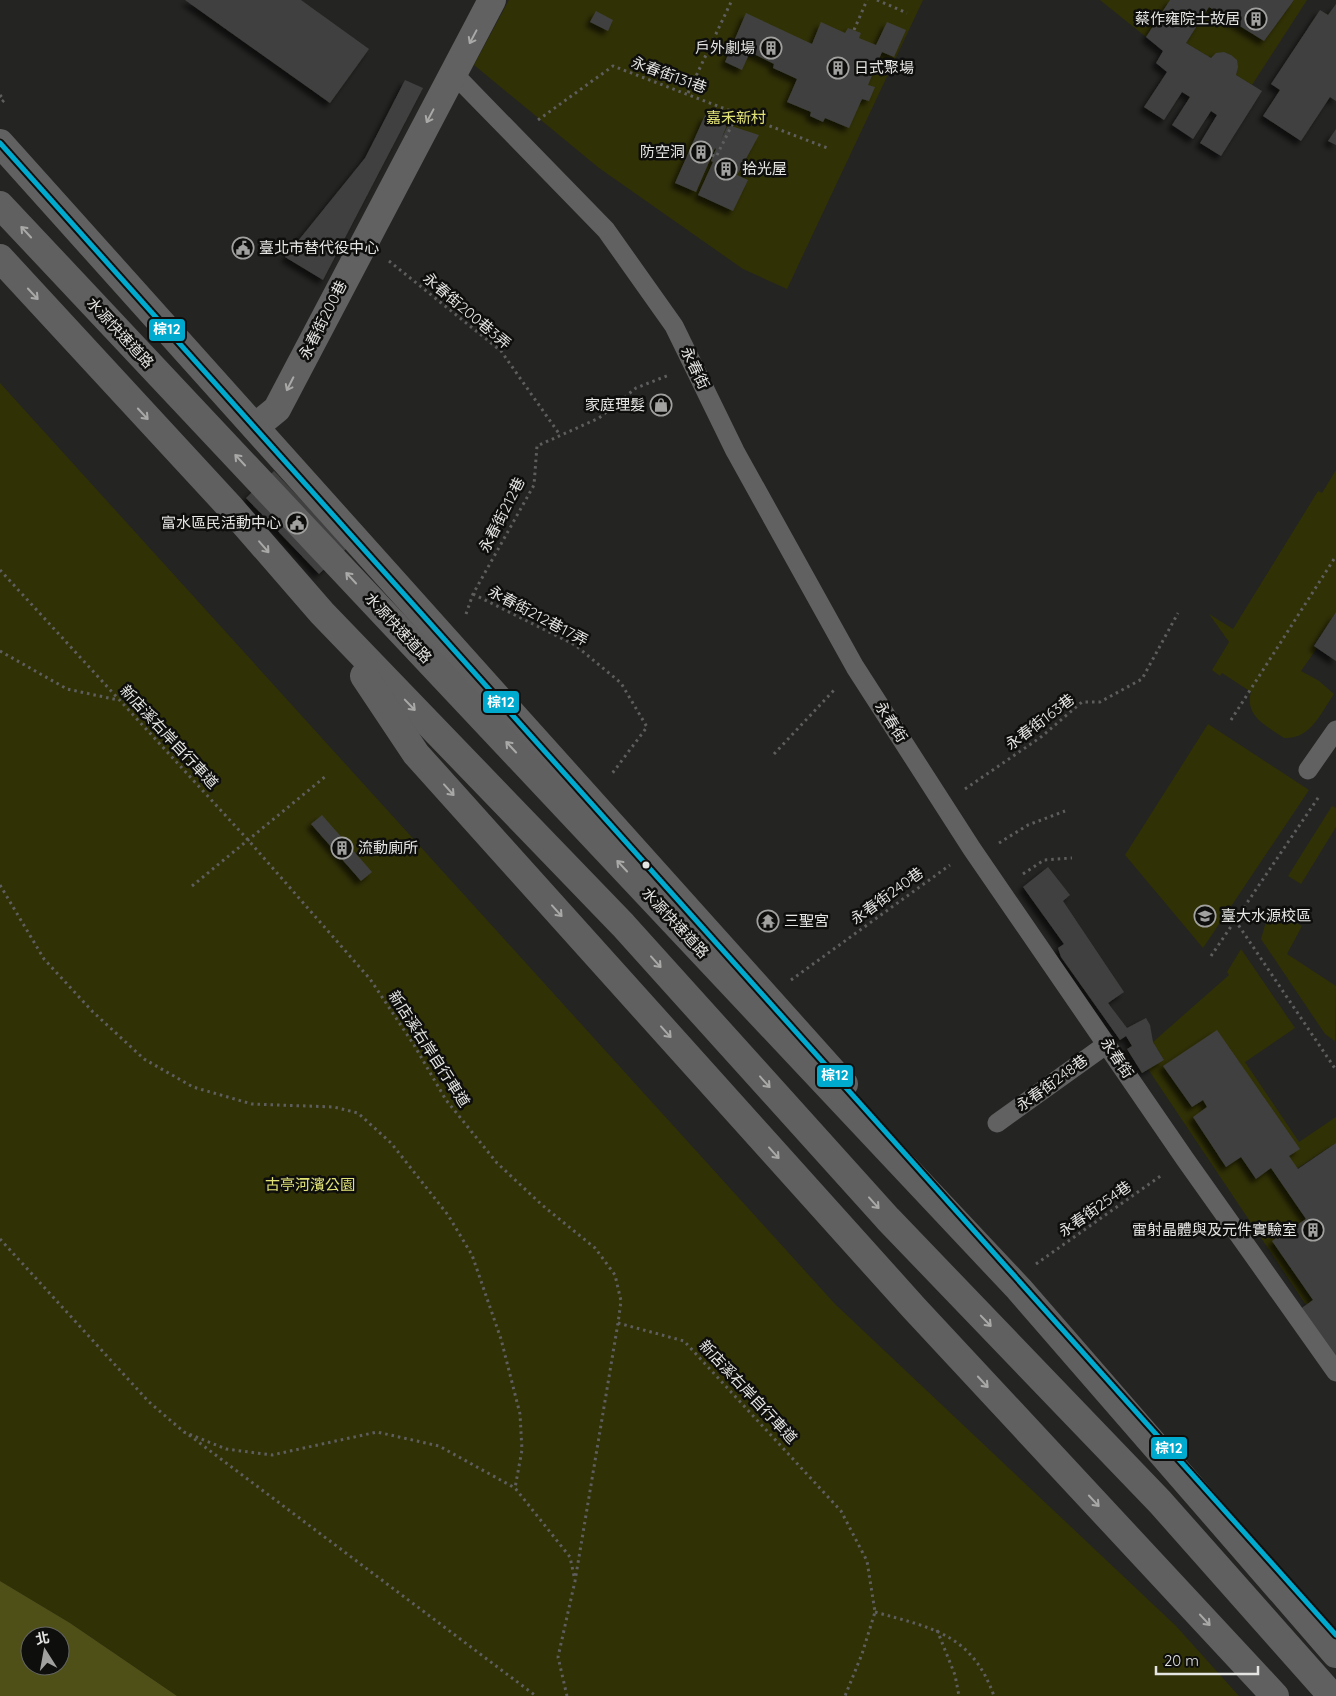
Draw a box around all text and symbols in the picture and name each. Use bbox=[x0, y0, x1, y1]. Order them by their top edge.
building icon: 蔡作雍院士故居 bbox=[1244, 7, 1268, 31]
place label: 蔡作雍院士故居 bbox=[1135, 9, 1240, 28]
one-way arrow bbox=[467, 29, 477, 43]
building icon: 戶外劇場 bbox=[759, 36, 783, 60]
place label: 戶外劇場 bbox=[695, 38, 755, 57]
street label: 永春街131巷 bbox=[629, 52, 710, 97]
building icon: 日式聚場 bbox=[826, 56, 850, 80]
place label: 日式聚場 bbox=[854, 58, 914, 77]
one-way arrow bbox=[425, 108, 434, 123]
park label: 嘉禾新村 bbox=[706, 108, 766, 127]
building icon: 防空洞 bbox=[689, 140, 713, 164]
place label: 防空洞 bbox=[640, 142, 685, 161]
building icon: 拾光屋 bbox=[714, 157, 738, 181]
place label: 拾光屋 bbox=[742, 159, 787, 178]
one-way arrow bbox=[20, 226, 32, 239]
public building icon: 臺北市替代役中心 bbox=[231, 236, 255, 260]
place label: 臺北市替代役中心 bbox=[259, 238, 379, 257]
street label: 永春街200巷3弄 bbox=[419, 268, 515, 353]
street label: 永春街200巷 bbox=[295, 277, 351, 362]
one-way arrow bbox=[27, 288, 39, 301]
street label: 水源快速道路 bbox=[83, 293, 158, 372]
line badge: 棕12 bbox=[148, 318, 186, 342]
text: 棕12 bbox=[153, 320, 181, 338]
street label: 永春街 bbox=[677, 343, 714, 392]
one-way arrow bbox=[285, 376, 294, 391]
shop icon: 家庭理髮 bbox=[649, 393, 673, 417]
place label: 家庭理髮 bbox=[585, 395, 645, 414]
one-way arrow bbox=[137, 407, 149, 420]
one-way arrow bbox=[234, 453, 246, 466]
street label: 永春街212巷 bbox=[474, 474, 529, 556]
public building icon: 富水區民活動中心 bbox=[285, 511, 309, 535]
place label: 富水區民活動中心 bbox=[161, 513, 281, 532]
one-way arrow bbox=[259, 540, 270, 553]
one-way arrow bbox=[345, 572, 357, 584]
street label: 永春街212巷17弄 bbox=[485, 581, 591, 650]
street label: 水源快速道路 bbox=[361, 588, 436, 667]
street label: 新店溪右岸自行車道 bbox=[116, 681, 222, 793]
street label: 永春街163巷 bbox=[1001, 689, 1078, 754]
line badge: 棕12 bbox=[482, 690, 520, 714]
text: 棕12 bbox=[487, 693, 515, 711]
street label: 永春街 bbox=[871, 698, 912, 746]
one-way arrow bbox=[404, 699, 416, 711]
one-way arrow bbox=[505, 741, 517, 754]
one-way arrow bbox=[443, 783, 455, 796]
building icon: 流動廁所 bbox=[330, 836, 354, 860]
place label: 流動廁所 bbox=[358, 838, 418, 857]
one-way arrow bbox=[616, 860, 627, 873]
unlabelled marker bbox=[641, 860, 651, 870]
street label: 永春街240巷 bbox=[847, 863, 927, 928]
street label: 水源快速道路 bbox=[638, 883, 713, 962]
one-way arrow bbox=[551, 904, 563, 917]
school or university icon: 臺大水源校區 bbox=[1193, 904, 1217, 928]
place label: 臺大水源校區 bbox=[1221, 906, 1311, 925]
temple icon: 三聖宮 bbox=[756, 909, 780, 933]
place label: 三聖宮 bbox=[784, 911, 829, 930]
one-way arrow bbox=[650, 955, 662, 968]
street label: 新店溪右岸自行車道 bbox=[385, 987, 474, 1111]
one-way arrow bbox=[660, 1025, 671, 1038]
street label: 永春街 bbox=[1097, 1034, 1138, 1082]
street label: 永春街248巷 bbox=[1012, 1050, 1091, 1115]
line badge: 棕12 bbox=[816, 1064, 854, 1088]
text: 棕12 bbox=[821, 1066, 849, 1084]
one-way arrow bbox=[759, 1076, 771, 1089]
one-way arrow bbox=[768, 1146, 780, 1159]
park label: 古亭河濱公園 bbox=[265, 1175, 355, 1194]
street label: 永春街254巷 bbox=[1055, 1177, 1135, 1241]
one-way arrow bbox=[868, 1197, 879, 1210]
building icon: 雷射晶體與及元件實驗室 bbox=[1301, 1218, 1325, 1242]
place label: 雷射晶體與及元件實驗室 bbox=[1132, 1220, 1297, 1239]
one-way arrow bbox=[980, 1314, 992, 1327]
street label: 新店溪右岸自行車道 bbox=[695, 1336, 801, 1448]
one-way arrow bbox=[977, 1375, 989, 1388]
line badge: 棕12 bbox=[1150, 1436, 1188, 1460]
text: 棕12 bbox=[1155, 1439, 1183, 1457]
one-way arrow bbox=[1089, 1494, 1100, 1507]
one-way arrow bbox=[1199, 1614, 1211, 1626]
north arrow bbox=[20, 1626, 70, 1676]
text: 北 bbox=[34, 1628, 51, 1648]
scale bar bbox=[1156, 1644, 1258, 1676]
text: 20 m bbox=[1164, 1651, 1199, 1670]

